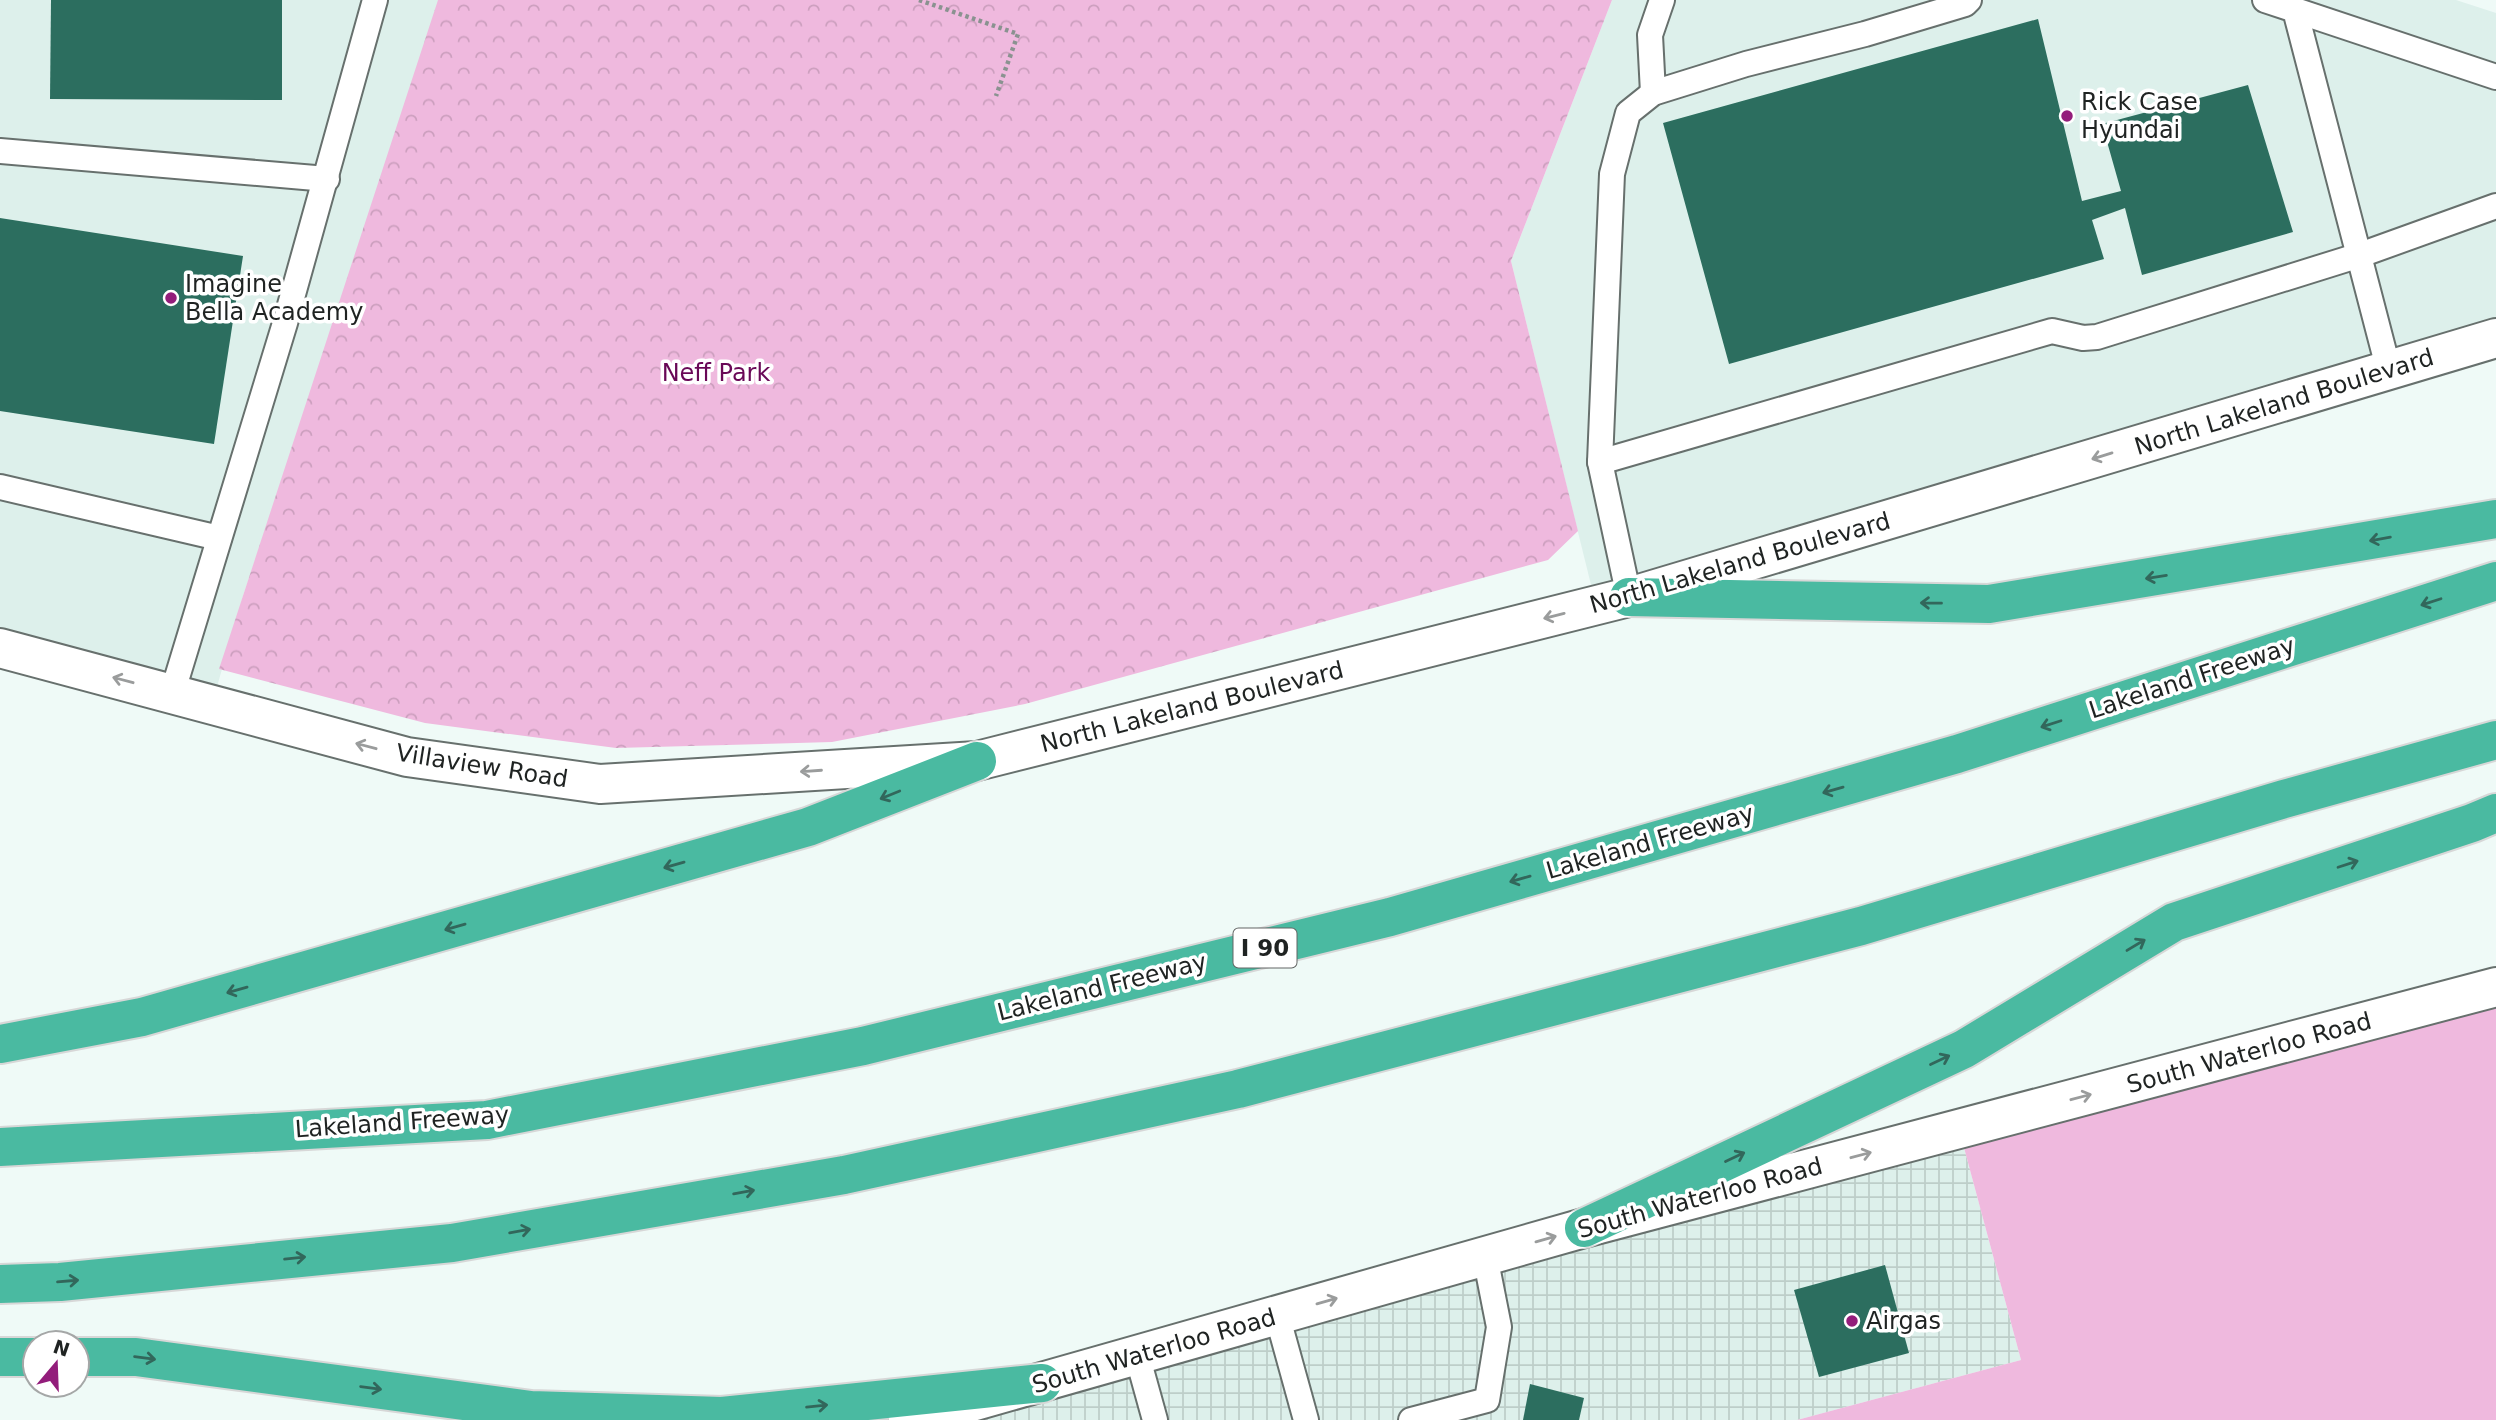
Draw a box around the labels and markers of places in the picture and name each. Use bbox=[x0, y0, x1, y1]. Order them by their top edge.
place label: Rick Case Hyundai bbox=[2081, 88, 2198, 144]
marker: Rick Case Hyundai bbox=[2059, 108, 2075, 124]
place label: Imagine Bella Academy bbox=[185, 270, 363, 326]
marker: Imagine Bella Academy bbox=[163, 290, 179, 306]
place label: Airgas bbox=[1866, 1307, 1941, 1335]
marker: Airgas bbox=[1844, 1313, 1860, 1329]

